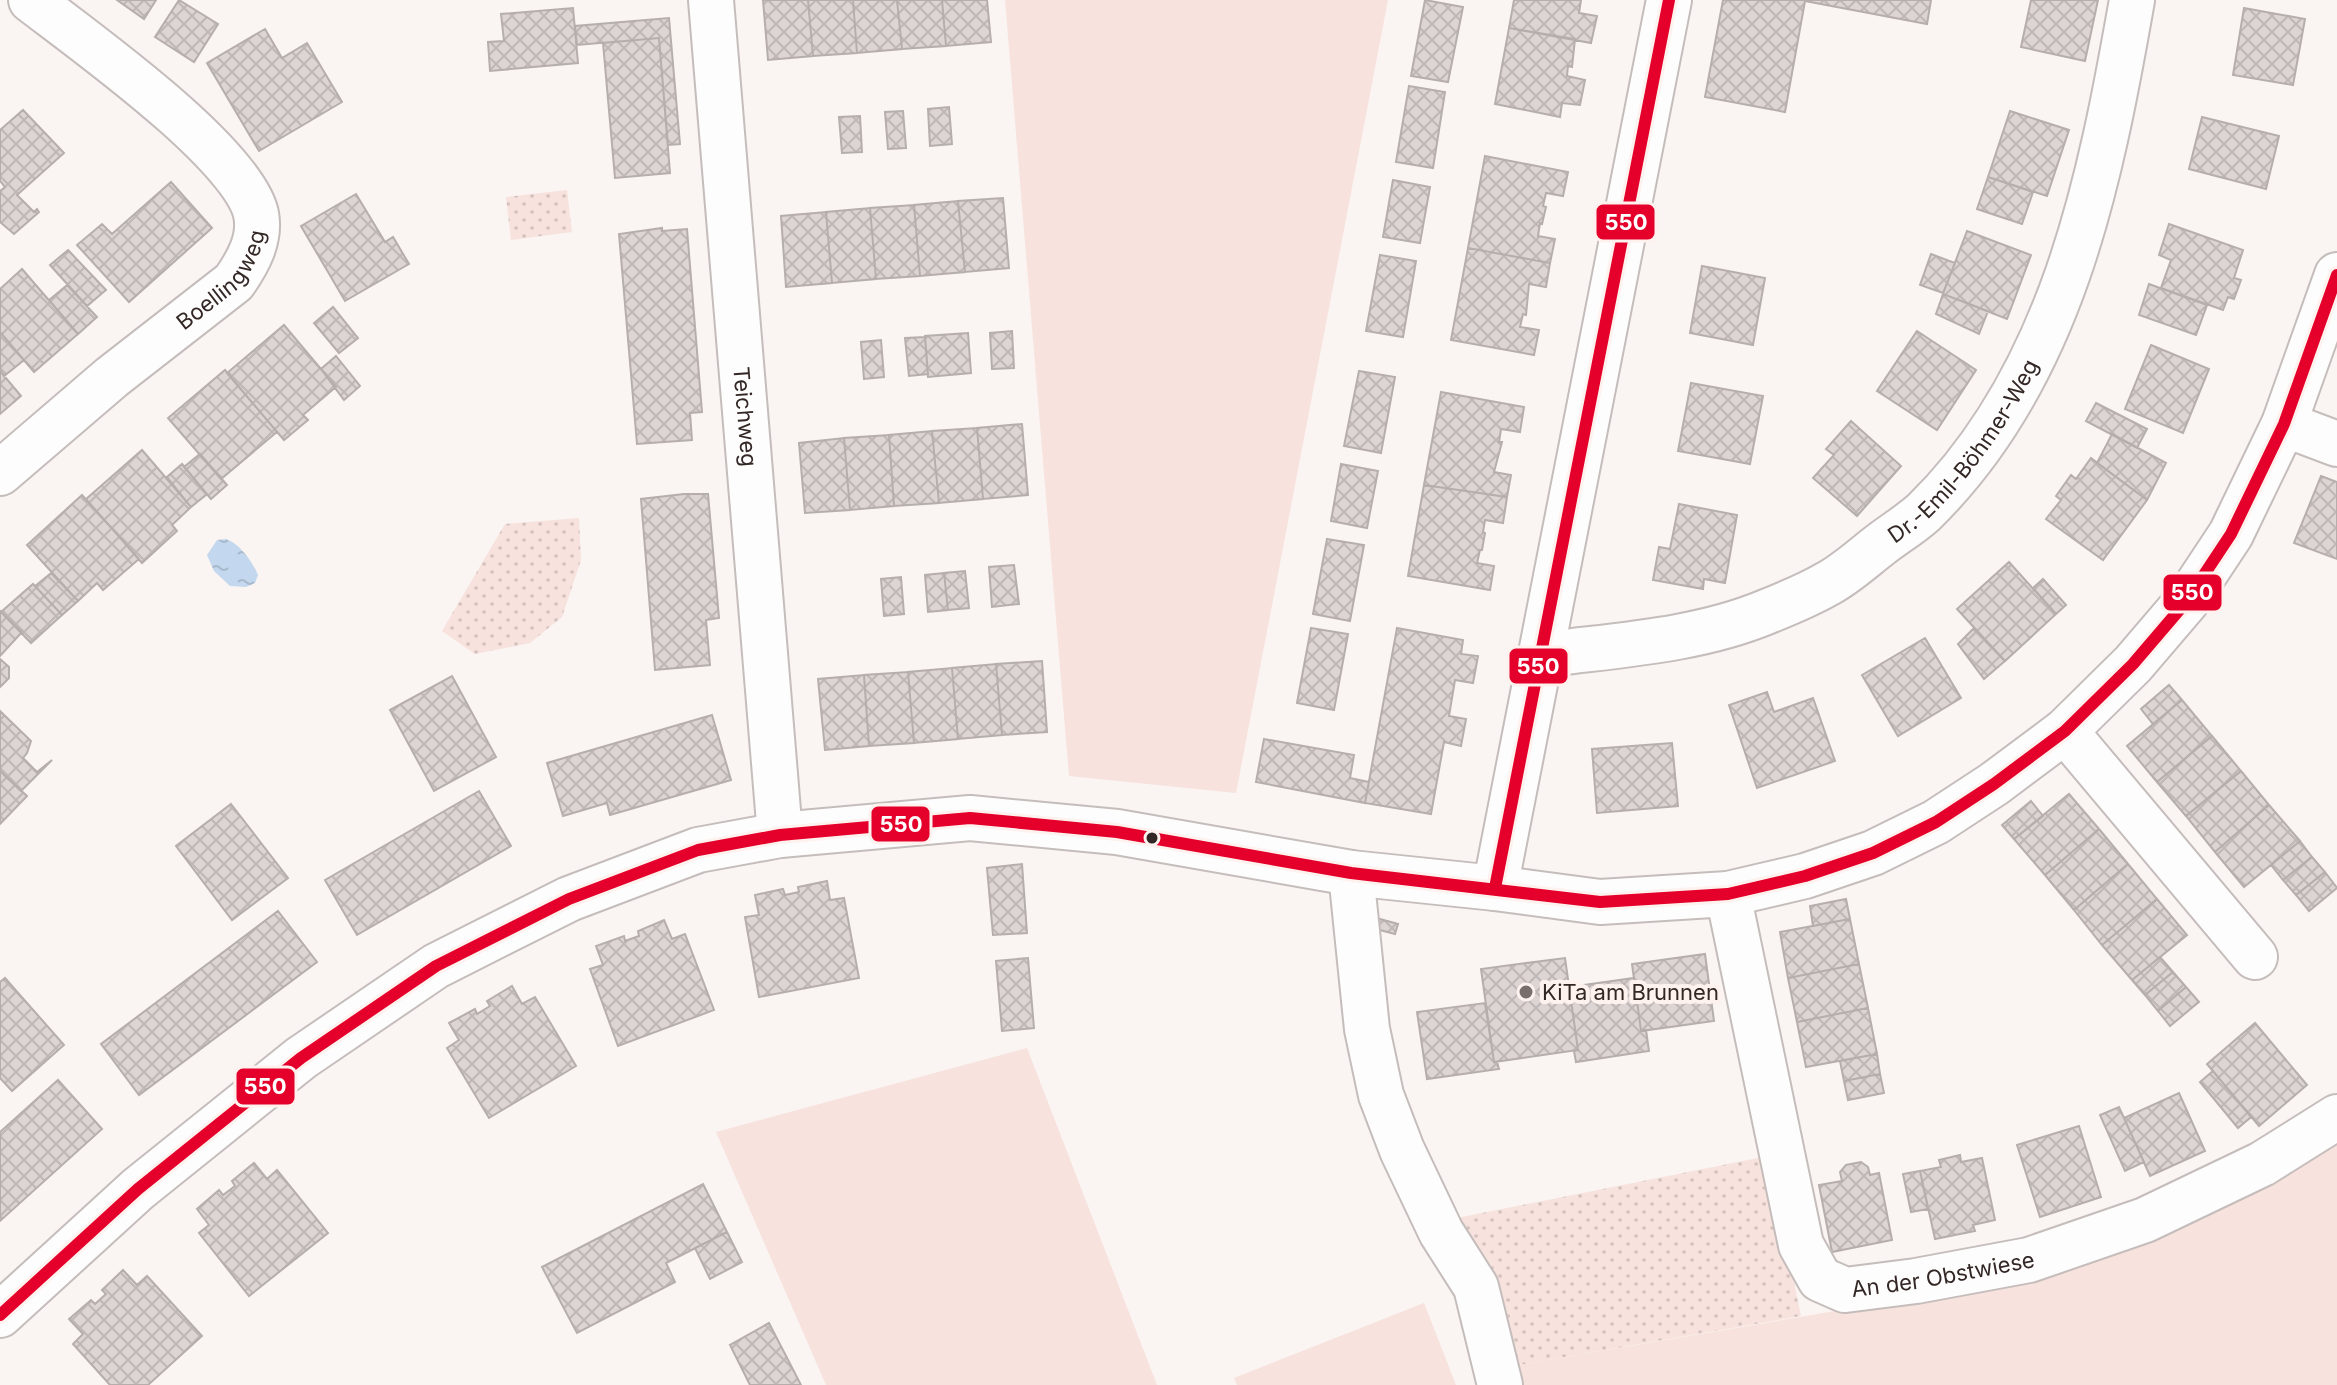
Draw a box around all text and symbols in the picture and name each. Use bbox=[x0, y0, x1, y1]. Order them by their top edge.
line badge: 550 bbox=[1595, 203, 1656, 241]
text: 550 bbox=[1605, 209, 1647, 235]
street label: Boellingweg bbox=[171, 228, 270, 335]
street label: Dr.-Emil-Böhmer-Weg bbox=[1883, 355, 2043, 548]
street label: Teichweg bbox=[728, 366, 763, 468]
line badge: 550 bbox=[2162, 573, 2223, 612]
text: 550 bbox=[2171, 579, 2213, 605]
line badge: 550 bbox=[1508, 647, 1569, 685]
text: 550 bbox=[1517, 653, 1559, 679]
line badge: 550 bbox=[870, 805, 931, 843]
text: 550 bbox=[880, 811, 922, 837]
unlabelled marker bbox=[1144, 830, 1160, 846]
place label: KiTa am Brunnen bbox=[1542, 979, 1719, 1005]
marker: KiTa am Brunnen bbox=[1517, 983, 1535, 1001]
line badge: 550 bbox=[235, 1067, 296, 1106]
text: 550 bbox=[244, 1073, 286, 1099]
street label: An der Obstwiese bbox=[1850, 1246, 2037, 1302]

